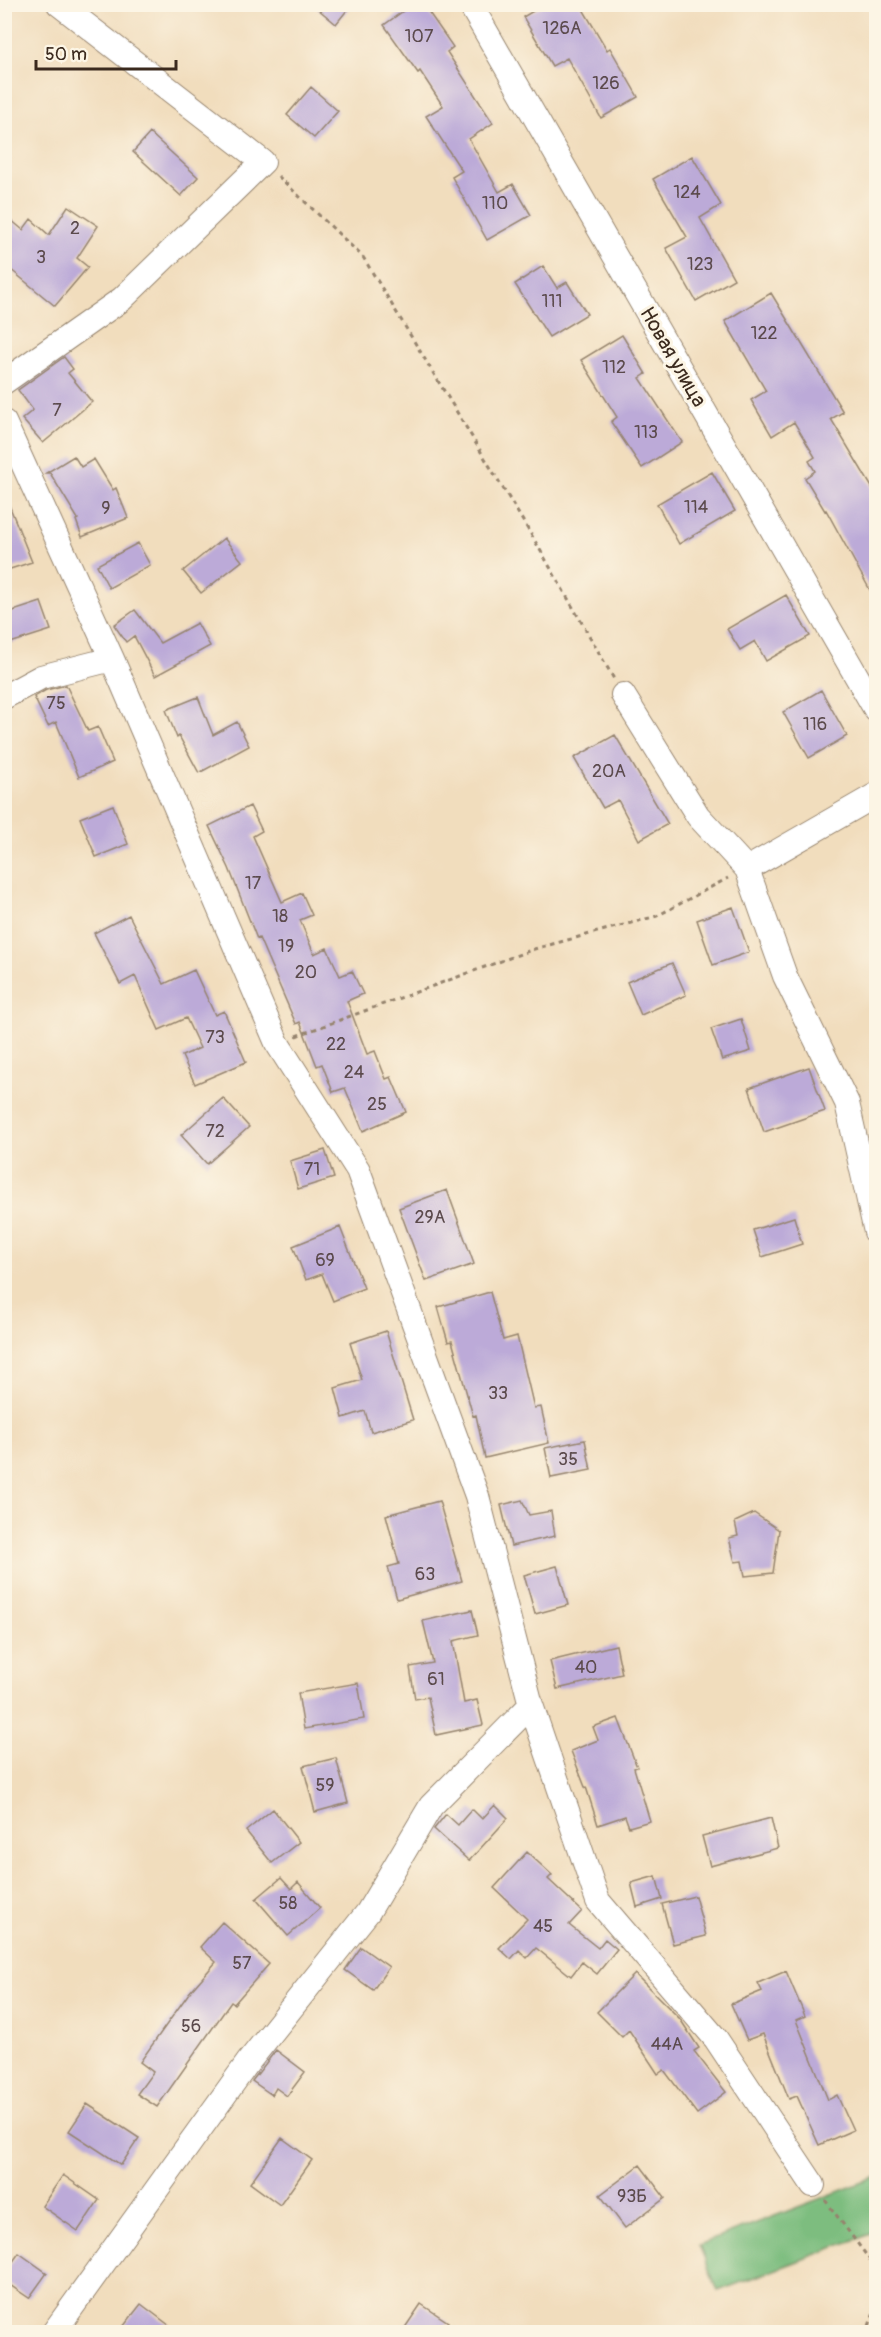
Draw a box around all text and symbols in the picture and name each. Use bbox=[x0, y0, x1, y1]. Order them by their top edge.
house number: 126А bbox=[542, 17, 582, 40]
house number: 107 bbox=[405, 25, 434, 48]
scale bar bbox=[36, 33, 176, 71]
text: 50 m bbox=[45, 43, 87, 66]
house number: 126 bbox=[592, 72, 620, 95]
house number: 124 bbox=[673, 181, 701, 204]
house number: 110 bbox=[482, 192, 508, 215]
house number: 2 bbox=[70, 217, 80, 240]
house number: 3 bbox=[36, 246, 46, 269]
house number: 123 bbox=[687, 253, 713, 276]
house number: 111 bbox=[541, 290, 563, 313]
street label: Новая улица bbox=[633, 302, 713, 412]
house number: 122 bbox=[750, 322, 778, 345]
house number: 112 bbox=[602, 356, 626, 379]
house number: 7 bbox=[52, 399, 62, 422]
house number: 113 bbox=[634, 421, 658, 444]
house number: 114 bbox=[684, 496, 709, 519]
house number: 9 bbox=[101, 497, 111, 520]
house number: 75 bbox=[46, 692, 66, 715]
house number: 116 bbox=[803, 713, 827, 736]
house number: 20А bbox=[592, 760, 626, 783]
house number: 17 bbox=[245, 872, 262, 895]
house number: 18 bbox=[272, 905, 288, 928]
house number: 19 bbox=[278, 935, 294, 958]
house number: 20 bbox=[295, 961, 317, 984]
house number: 73 bbox=[205, 1026, 225, 1049]
house number: 22 bbox=[326, 1033, 346, 1056]
house number: 24 bbox=[344, 1061, 365, 1084]
house number: 25 bbox=[367, 1093, 387, 1116]
house number: 72 bbox=[205, 1120, 225, 1143]
house number: 71 bbox=[304, 1158, 320, 1181]
house number: 29А bbox=[414, 1206, 446, 1229]
house number: 69 bbox=[315, 1249, 335, 1272]
house number: 33 bbox=[488, 1382, 508, 1405]
house number: 35 bbox=[558, 1448, 578, 1471]
house number: 63 bbox=[415, 1563, 435, 1586]
house number: 40 bbox=[575, 1656, 597, 1679]
house number: 61 bbox=[427, 1668, 445, 1691]
house number: 59 bbox=[315, 1774, 335, 1797]
house number: 58 bbox=[279, 1892, 297, 1915]
house number: 45 bbox=[533, 1915, 553, 1938]
house number: 57 bbox=[232, 1952, 252, 1975]
house number: 56 bbox=[181, 2015, 201, 2038]
house number: 44А bbox=[651, 2033, 684, 2056]
house number: 93Б bbox=[617, 2185, 647, 2208]

